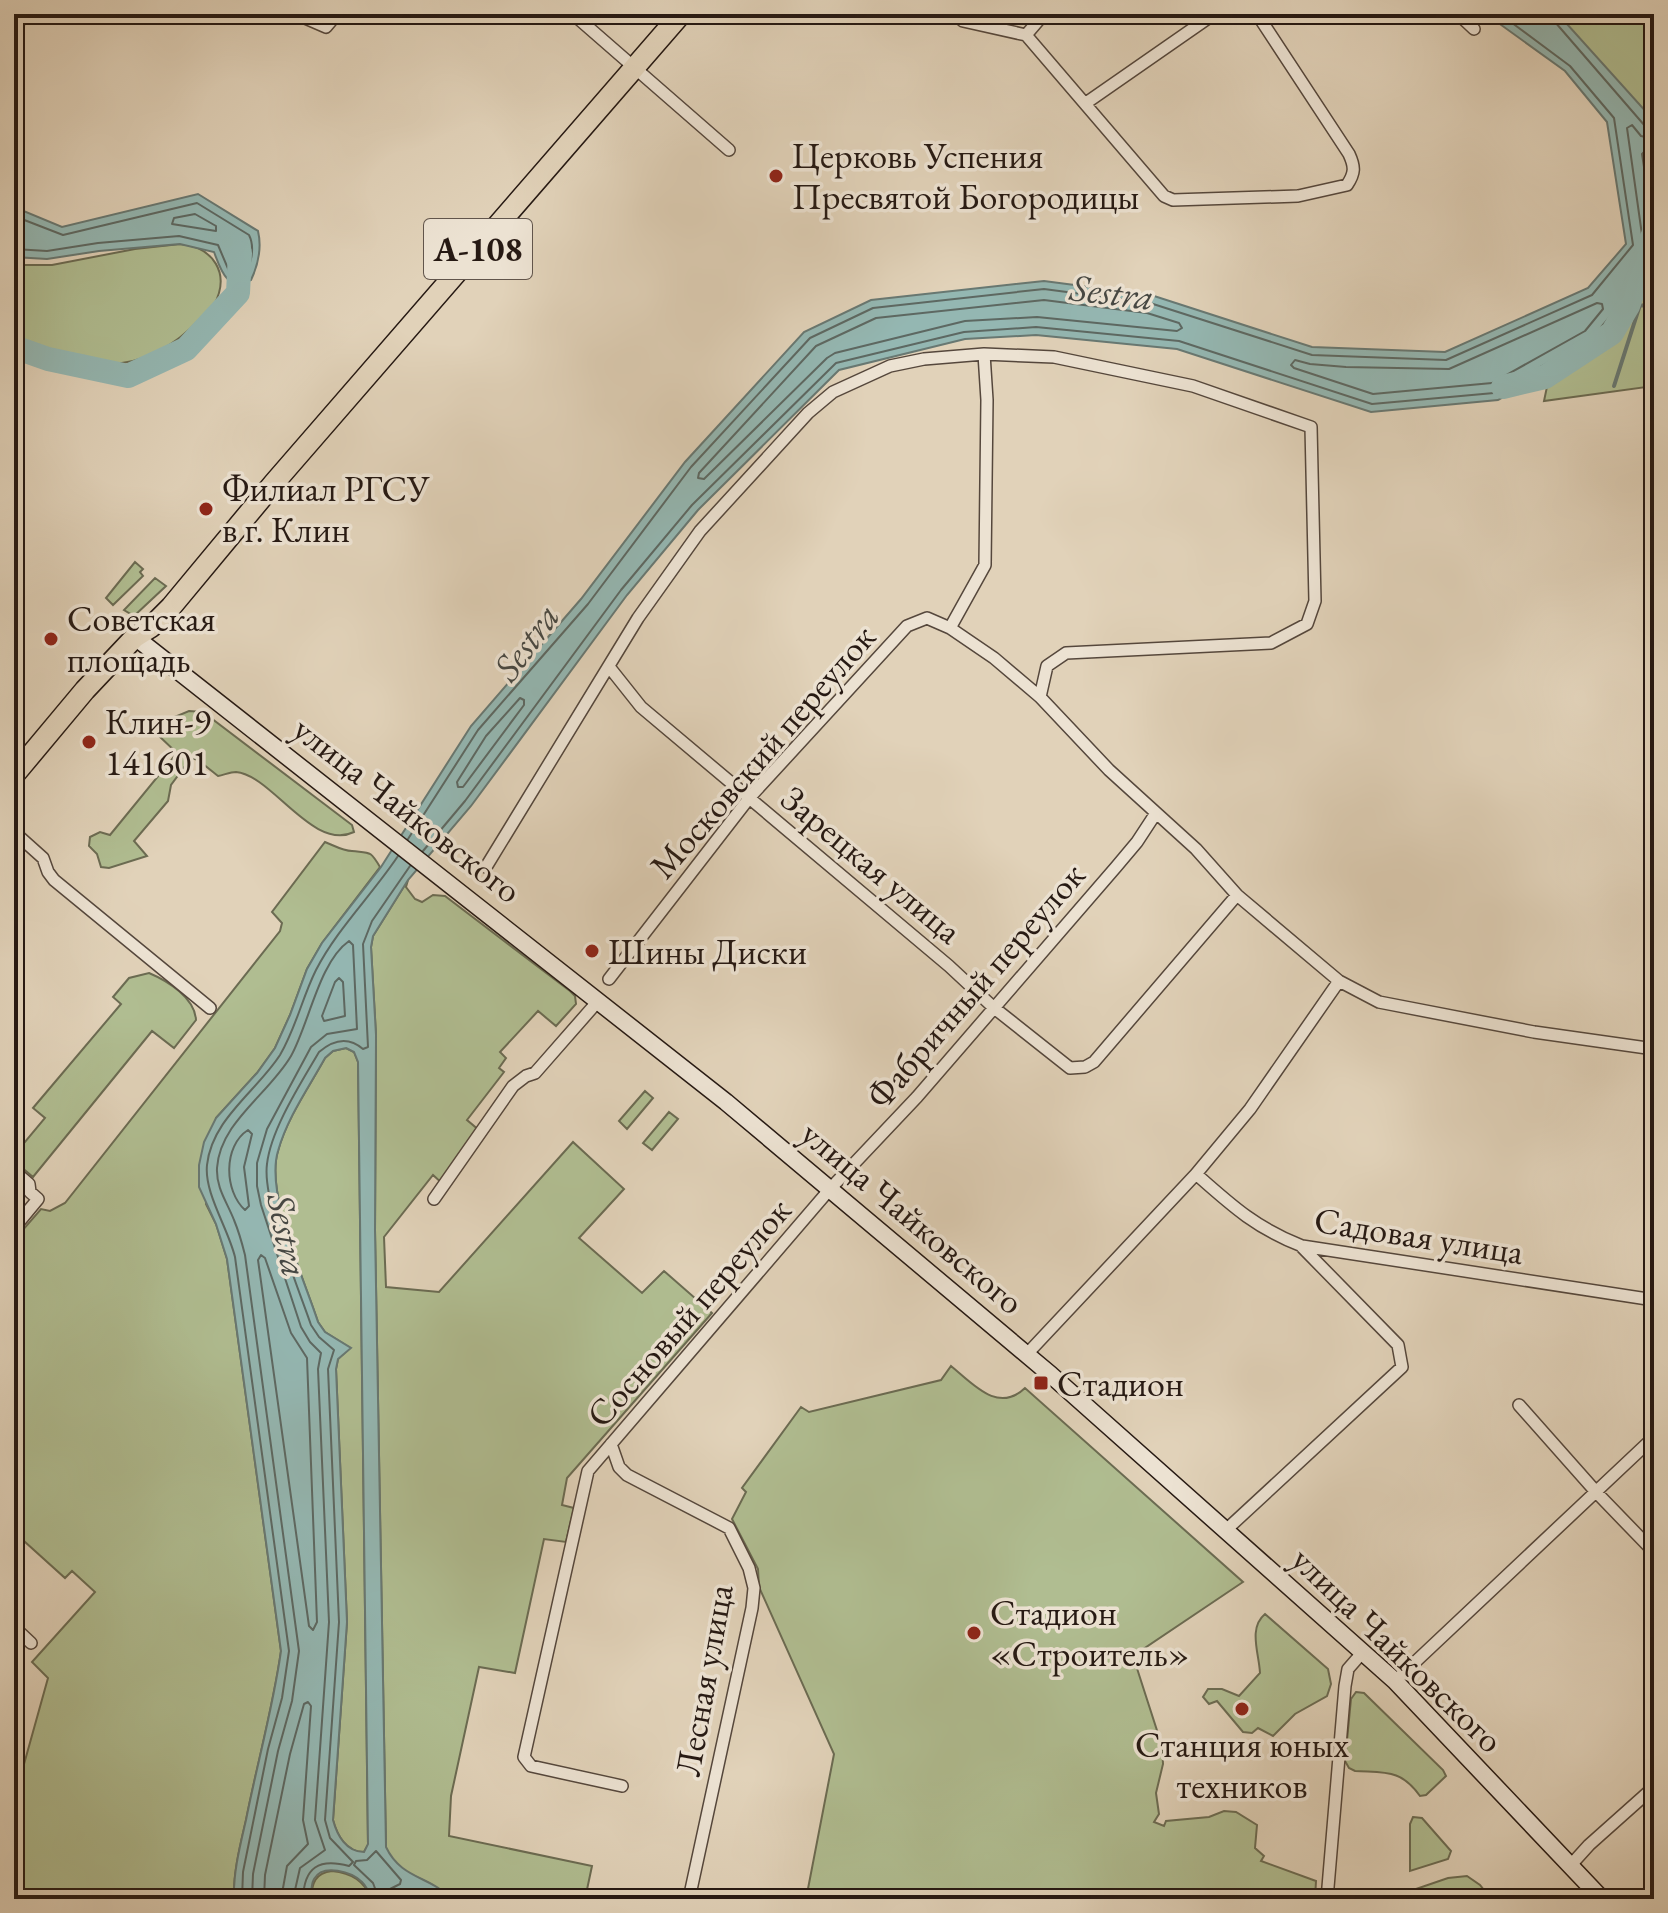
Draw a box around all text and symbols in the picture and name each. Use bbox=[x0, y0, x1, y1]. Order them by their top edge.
place label: Церковь Успения Пресвятой Богородицы bbox=[792, 132, 1139, 220]
marker: Церковь Успения Пресвятой Богородицы bbox=[767, 167, 785, 185]
road number: А-108 bbox=[424, 219, 532, 279]
water label: Sestra bbox=[1066, 262, 1157, 321]
place label: Филиал РГСУ в г. Клин bbox=[222, 465, 430, 553]
marker: Филиал РГСУ в г. Клин bbox=[197, 500, 215, 518]
water label: Sestra bbox=[481, 593, 570, 691]
place label: Советская площадь bbox=[67, 595, 216, 683]
street label: Московский переулок bbox=[639, 614, 886, 888]
marker: Советская площадь bbox=[42, 630, 60, 648]
place label: Клин-9 141601 bbox=[105, 698, 211, 786]
street label: улица Чайковского bbox=[284, 705, 532, 913]
marker: Клин-9 141601 bbox=[80, 733, 98, 751]
street label: Зарецкая улица bbox=[771, 775, 972, 954]
street label: Фабричный переулок bbox=[856, 852, 1095, 1118]
place label: Шины Диски bbox=[608, 928, 807, 975]
marker: Шины Диски bbox=[583, 942, 601, 960]
street label: улица Чайковского bbox=[791, 1110, 1034, 1325]
water label: Sestra bbox=[256, 1188, 321, 1281]
street label: Сосновый переулок bbox=[576, 1188, 801, 1437]
street label: Садовая улица bbox=[1311, 1196, 1527, 1275]
place label: Стадион bbox=[1057, 1360, 1184, 1407]
marker: Стадион bbox=[1032, 1374, 1050, 1392]
street label: улица Чайковского bbox=[1281, 1536, 1514, 1763]
street label: Лесная улица bbox=[664, 1580, 744, 1780]
place label: Стадион «Строитель» bbox=[990, 1589, 1189, 1677]
marker: Стадион «Строитель» bbox=[965, 1624, 983, 1642]
marker: Станция юных техников bbox=[1233, 1700, 1251, 1718]
place label: Станция юных техников bbox=[1135, 1721, 1350, 1809]

